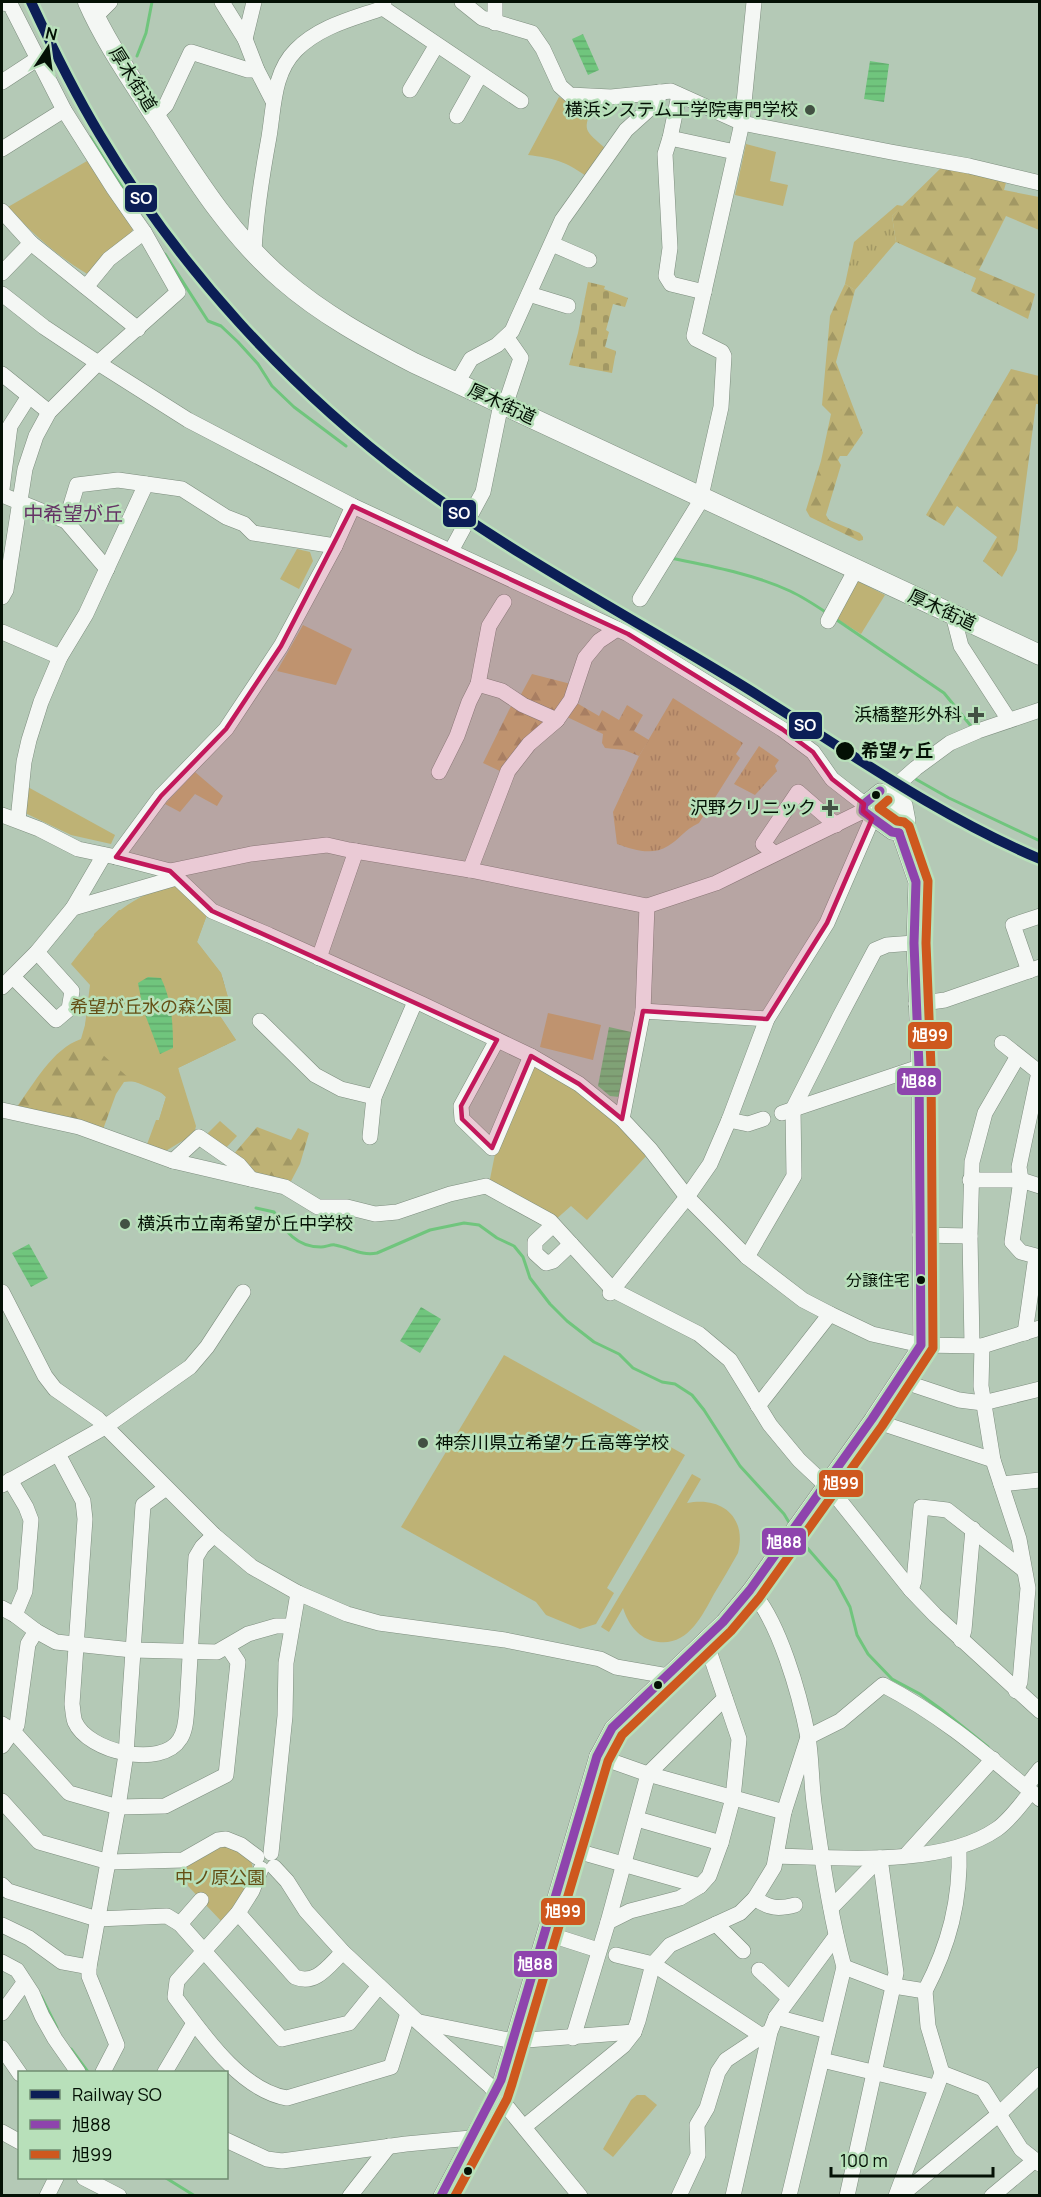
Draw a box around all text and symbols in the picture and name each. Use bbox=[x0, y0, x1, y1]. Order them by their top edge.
north arrow bbox=[18, 18, 78, 78]
text: N bbox=[43, 21, 59, 45]
street label: 厚木街道 bbox=[105, 42, 163, 115]
place label: 横浜システム工学院専門学校 bbox=[565, 97, 798, 121]
marker: 横浜システム工学院専門学校 bbox=[803, 103, 817, 117]
line badge: SO bbox=[124, 184, 158, 213]
text: SO bbox=[130, 187, 152, 209]
street label: 厚木街道 bbox=[465, 377, 540, 429]
line badge: SO bbox=[442, 499, 477, 528]
district label: 中希望が丘 bbox=[23, 500, 123, 527]
text: SO bbox=[448, 502, 470, 524]
street label: 厚木街道 bbox=[905, 583, 980, 635]
place label: 浜橋整形外科 bbox=[854, 702, 962, 726]
marker: 浜橋整形外科 bbox=[967, 706, 985, 724]
line badge: SO bbox=[788, 711, 823, 740]
text: SO bbox=[794, 714, 816, 736]
place label: 希望ヶ丘 bbox=[861, 738, 933, 762]
marker: 希望ヶ丘 bbox=[834, 740, 856, 762]
unlabelled marker bbox=[870, 789, 882, 801]
place label: 沢野クリニック bbox=[690, 795, 816, 819]
marker: 沢野クリニック bbox=[821, 799, 839, 817]
park label: 希望が丘水の森公園 bbox=[70, 994, 232, 1018]
line badge: 旭99 bbox=[907, 1021, 953, 1050]
text: 旭99 bbox=[912, 1024, 948, 1046]
line badge: 旭88 bbox=[896, 1067, 942, 1096]
text: 旭88 bbox=[901, 1070, 937, 1092]
place label: 横浜市立南希望が丘中学校 bbox=[137, 1211, 353, 1235]
marker: 横浜市立南希望が丘中学校 bbox=[118, 1217, 132, 1231]
place label: 分譲住宅 bbox=[846, 1269, 910, 1291]
marker: 分譲住宅 bbox=[915, 1274, 927, 1286]
place label: 神奈川県立希望ケ丘高等学校 bbox=[435, 1430, 669, 1454]
marker: 神奈川県立希望ケ丘高等学校 bbox=[416, 1436, 430, 1450]
line badge: 旭99 bbox=[818, 1469, 864, 1498]
text: 旭99 bbox=[823, 1472, 859, 1494]
line badge: 旭88 bbox=[761, 1527, 807, 1556]
text: 旭88 bbox=[766, 1531, 802, 1553]
unlabelled marker bbox=[652, 1679, 664, 1691]
park label: 中ノ原公園 bbox=[175, 1865, 265, 1889]
line badge: 旭99 bbox=[540, 1897, 586, 1926]
text: 旭99 bbox=[545, 1900, 581, 1922]
line badge: 旭88 bbox=[513, 1950, 558, 1978]
text: 旭88 bbox=[517, 1953, 553, 1975]
legend bbox=[18, 2071, 228, 2179]
text: Railway SO bbox=[72, 2082, 162, 2106]
text: 旭88 bbox=[72, 2112, 111, 2136]
scale bar bbox=[831, 2140, 993, 2178]
text: 旭99 bbox=[72, 2142, 112, 2166]
text: 100 m bbox=[840, 2148, 888, 2172]
unlabelled marker bbox=[462, 2165, 474, 2177]

